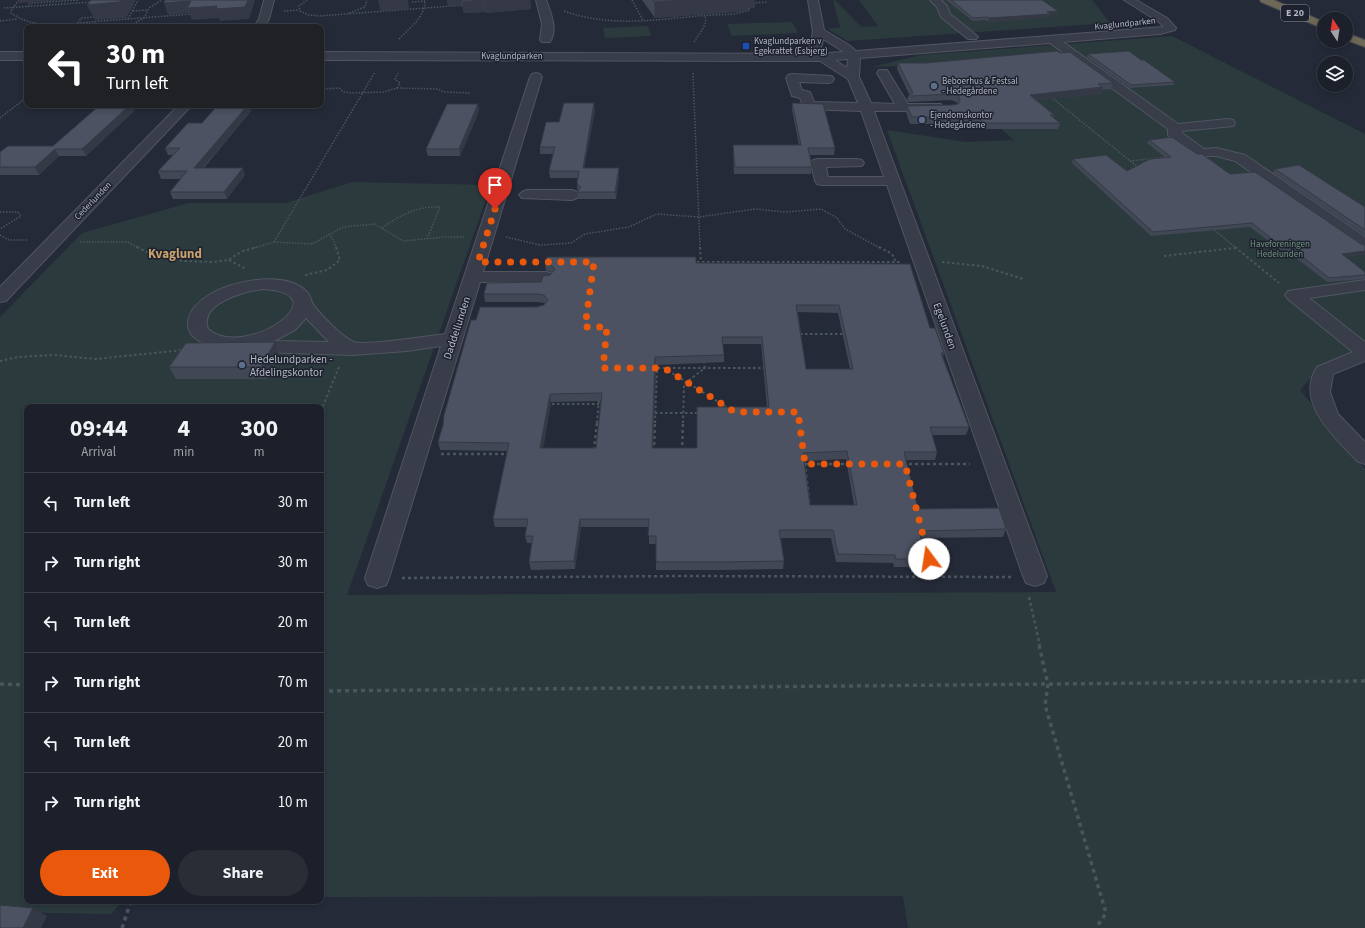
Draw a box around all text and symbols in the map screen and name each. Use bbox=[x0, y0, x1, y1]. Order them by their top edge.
road number: E 20 bbox=[1281, 5, 1309, 21]
north arrow bbox=[1317, 12, 1353, 48]
map controls bbox=[1317, 12, 1353, 92]
street label: Kvaglundparken bbox=[1094, 14, 1156, 34]
text: 30 m bbox=[106, 34, 165, 74]
place label: Kvaglundparken v Egekrattet (Esbjerg) bbox=[754, 35, 828, 58]
icon: left bbox=[40, 40, 92, 92]
marker: Kvaglundparken v Egekrattet (Esbjerg) bbox=[741, 41, 751, 51]
street label: Kvaglundparken bbox=[481, 50, 543, 63]
button: layers bbox=[1317, 56, 1353, 92]
text: Turn left bbox=[106, 71, 168, 96]
place label: Beboerhus & Festsal - Hedegårdene bbox=[942, 75, 1018, 98]
marker: Beboerhus & Festsal - Hedegårdene bbox=[929, 81, 939, 91]
place label: Ejendomskontor - Hedegårdene bbox=[930, 109, 993, 132]
marker: Ejendomskontor - Hedegårdene bbox=[917, 115, 927, 125]
pin bbox=[478, 168, 512, 209]
icon: arrive bbox=[484, 174, 506, 196]
street label: Cederlunden bbox=[71, 179, 115, 223]
park label: Haveforeningen Hedelunden bbox=[1250, 238, 1310, 261]
district label: Kvaglund bbox=[148, 245, 202, 263]
street label: Daddellunden bbox=[440, 295, 474, 361]
street label: Egelunden bbox=[930, 300, 960, 352]
place label: Hedelundparken - Afdelingskontor bbox=[250, 352, 333, 380]
marker: Hedelundparken - Afdelingskontor bbox=[237, 360, 247, 370]
text: 09:44 bbox=[70, 411, 128, 446]
text: 4 bbox=[178, 411, 190, 446]
text: 300 bbox=[240, 411, 278, 446]
text: Arrival bbox=[81, 443, 116, 461]
text: min bbox=[173, 443, 194, 461]
text: m bbox=[254, 443, 265, 461]
icon: left bbox=[40, 492, 62, 514]
text: Turn left bbox=[74, 492, 130, 513]
text: 30 m bbox=[278, 492, 308, 513]
position arrow bbox=[908, 538, 950, 580]
icon: right bbox=[40, 552, 62, 574]
text: Turn right bbox=[74, 552, 140, 573]
text: 30 m bbox=[278, 552, 308, 573]
icon: left bbox=[40, 612, 62, 634]
text: Turn left bbox=[74, 612, 130, 633]
text: 20 m bbox=[278, 612, 308, 633]
icon: right bbox=[40, 672, 62, 694]
text: Turn right bbox=[74, 672, 140, 693]
text: 70 m bbox=[278, 672, 308, 693]
icon: left bbox=[40, 732, 62, 754]
text: Turn left bbox=[74, 732, 130, 753]
text: 20 m bbox=[278, 732, 308, 753]
icon: right bbox=[40, 792, 62, 814]
text: Turn right bbox=[74, 792, 140, 813]
text: 10 m bbox=[278, 792, 308, 813]
button: Exit bbox=[40, 850, 170, 896]
button: Share bbox=[178, 850, 308, 896]

